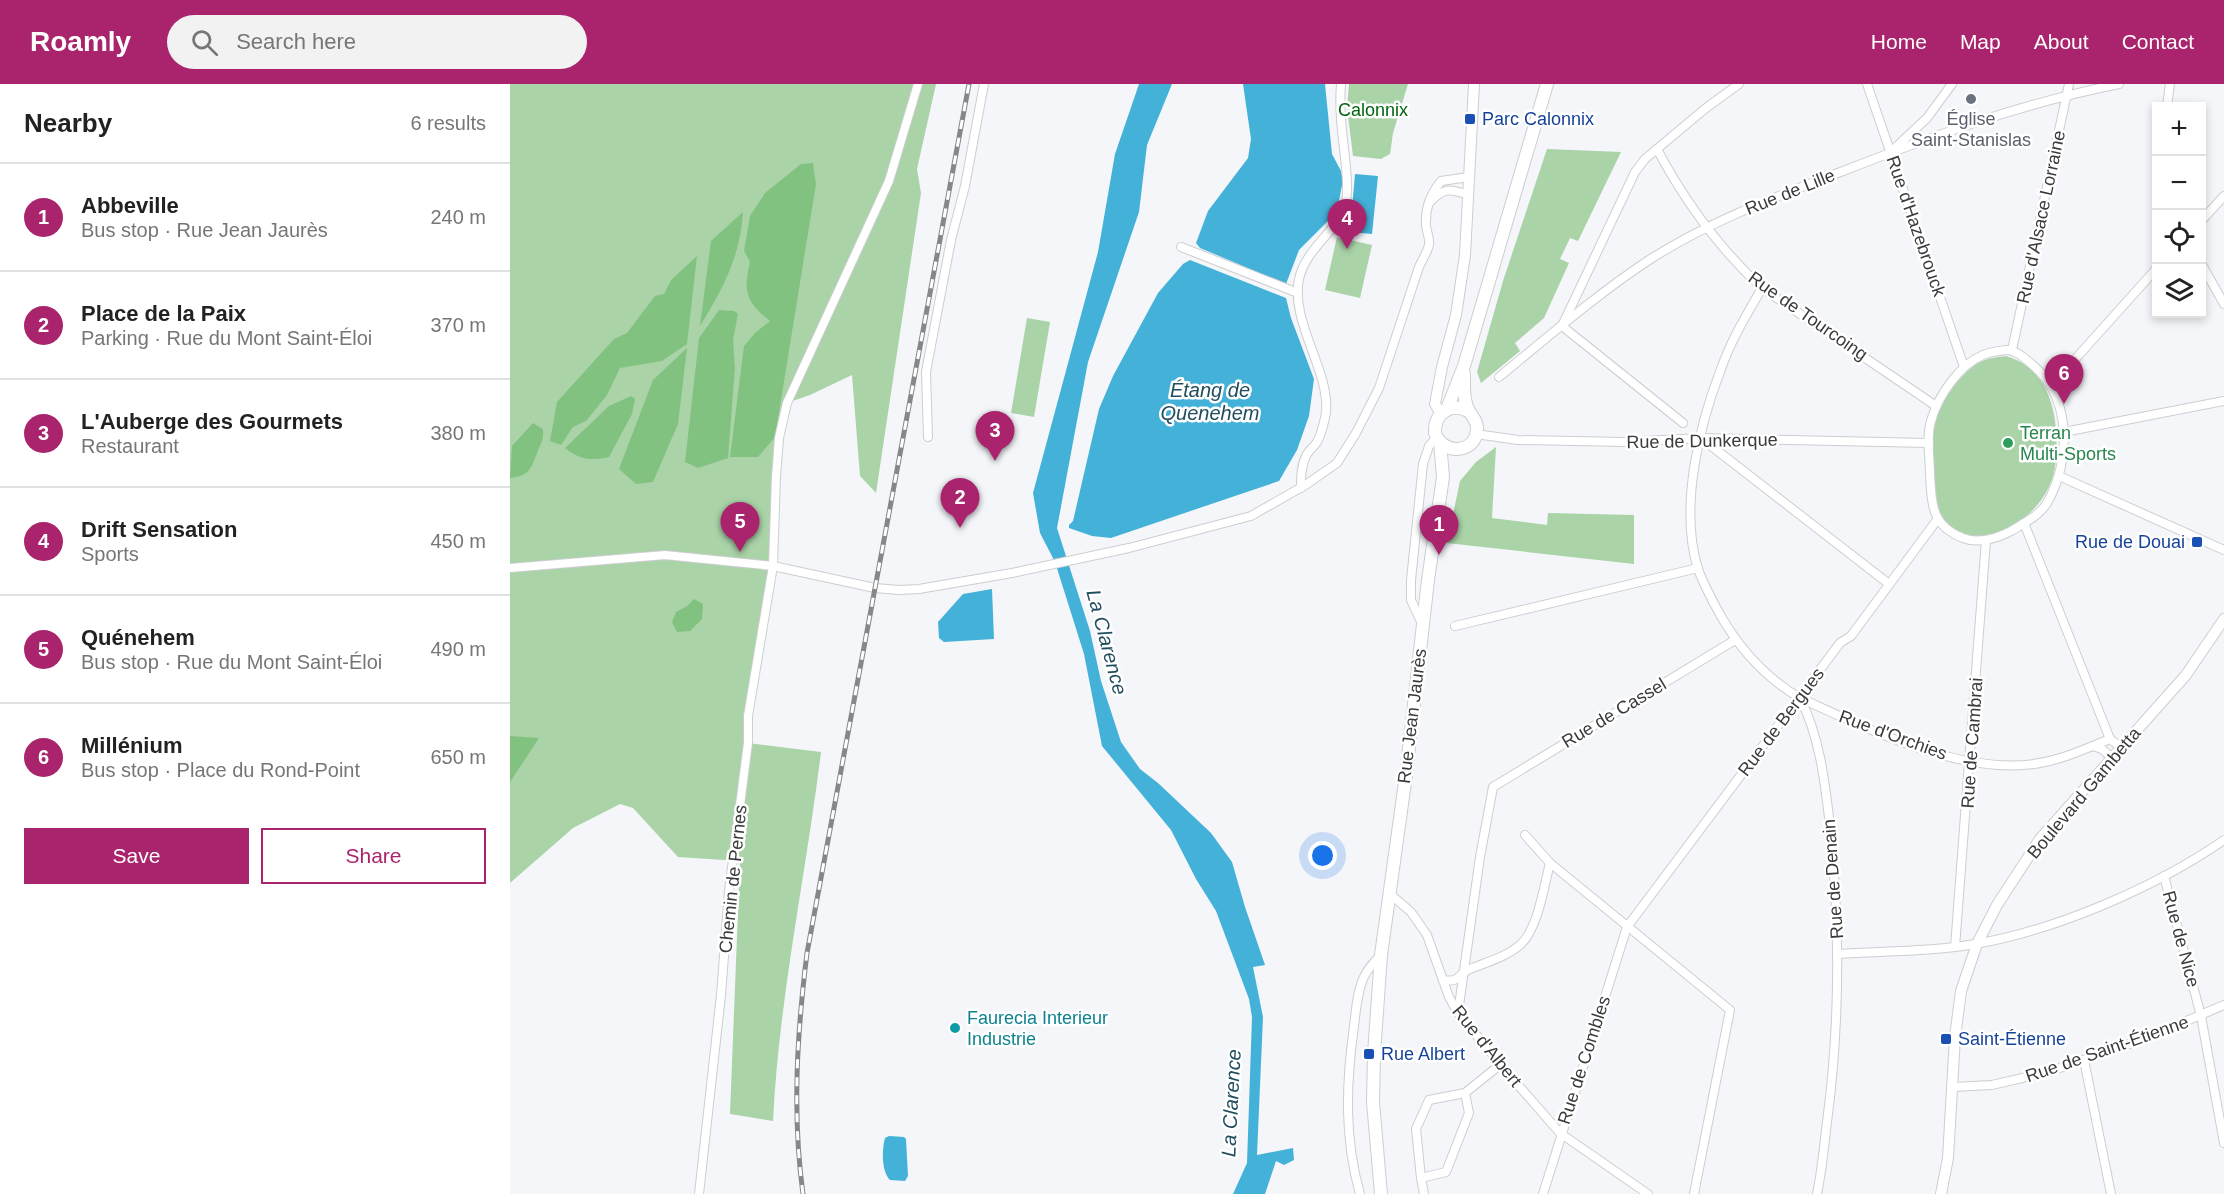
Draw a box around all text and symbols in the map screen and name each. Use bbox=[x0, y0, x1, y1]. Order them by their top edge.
search box bbox=[167, 15, 587, 69]
text: Roamly bbox=[30, 26, 131, 57]
icon: search bbox=[188, 26, 221, 59]
text: Search here bbox=[236, 29, 356, 54]
text: Home bbox=[1871, 30, 1927, 53]
text: Map bbox=[1960, 30, 2001, 53]
text: About bbox=[2034, 30, 2089, 53]
text: Contact bbox=[2122, 30, 2194, 53]
marker: Église Saint-Stanislas bbox=[1964, 92, 1978, 106]
park label: Calonnix bbox=[1338, 100, 1408, 120]
map controls bbox=[2152, 102, 2206, 318]
button: + bbox=[2152, 102, 2206, 156]
text: Nearby bbox=[24, 108, 112, 138]
place label: Parc Calonnix bbox=[1482, 109, 1594, 129]
place label: Église Saint-Stanislas bbox=[1911, 109, 2031, 150]
text: 6 results bbox=[410, 112, 486, 134]
marker: Parc Calonnix bbox=[1463, 112, 1477, 126]
street label: Rue d'Alsace Lorraine bbox=[2013, 129, 2069, 305]
street label: Rue d'Hazebrouck bbox=[1883, 153, 1950, 300]
button: − bbox=[2152, 156, 2206, 210]
street label: Rue de Lille bbox=[1742, 165, 1838, 219]
text: Abbeville bbox=[81, 193, 179, 218]
pin: 4 bbox=[1328, 200, 1366, 249]
text: 1 bbox=[38, 206, 49, 228]
text: 240 m bbox=[430, 206, 486, 228]
button: locate bbox=[2152, 210, 2206, 264]
text: Bus stop · Rue Jean Jaurès bbox=[81, 219, 328, 241]
button: layers bbox=[2152, 264, 2206, 318]
street label: Rue de Tourcoing bbox=[1745, 267, 1871, 365]
text: Place de la Paix bbox=[81, 301, 246, 326]
text: 2 bbox=[38, 314, 49, 336]
text: 370 m bbox=[430, 314, 486, 336]
text: Parking · Rue du Mont Saint-Éloi bbox=[81, 327, 372, 349]
pin: 6 bbox=[2044, 354, 2084, 404]
water label: Étang de Quenehem bbox=[1161, 379, 1259, 424]
text: L'Auberge des Gourmets bbox=[81, 409, 343, 434]
pin: 3 bbox=[976, 412, 1014, 461]
text: 3 bbox=[38, 422, 49, 444]
text: 380 m bbox=[430, 422, 486, 444]
place label: Terran Multi-Sports bbox=[2020, 423, 2116, 464]
street label: Rue de Dunkerque bbox=[1626, 430, 1778, 452]
text: Restaurant bbox=[81, 435, 179, 457]
marker: Terran Multi-Sports bbox=[2001, 436, 2015, 450]
pin: 2 bbox=[940, 478, 980, 528]
pin: 5 bbox=[720, 502, 760, 552]
pin: 1 bbox=[1420, 506, 1458, 555]
text: Drift Sensation bbox=[81, 517, 237, 542]
text: 4 bbox=[38, 530, 49, 552]
text: 450 m bbox=[430, 530, 486, 552]
place label: Rue de Douai bbox=[2075, 532, 2185, 552]
marker: Rue de Douai bbox=[2190, 535, 2204, 549]
text: Sports bbox=[81, 543, 139, 565]
water label: La Clarence bbox=[1082, 587, 1132, 697]
text: Quénehem bbox=[81, 625, 195, 650]
text: 5 bbox=[38, 638, 49, 660]
text: 490 m bbox=[430, 638, 486, 660]
street label: Rue Jean Jaurès bbox=[1394, 647, 1430, 785]
text: Bus stop · Rue du Mont Saint-Éloi bbox=[81, 651, 382, 673]
street label: Rue de Bergues bbox=[1734, 664, 1828, 780]
street label: Rue de Cassel bbox=[1558, 674, 1670, 752]
street label: Rue de Cambrai bbox=[1957, 677, 1987, 809]
street label: Rue d'Orchies bbox=[1836, 706, 1950, 764]
street label: Boulevard Gambetta bbox=[2023, 723, 2145, 863]
text: Millénium bbox=[81, 733, 182, 758]
text: 6 bbox=[38, 746, 49, 768]
text: 650 m bbox=[430, 746, 486, 768]
text: Bus stop · Place du Rond-Point bbox=[81, 759, 360, 781]
street label: Chemin de Pernes bbox=[715, 804, 751, 954]
street label: Rue de Denain bbox=[1819, 818, 1847, 940]
button: Save bbox=[24, 828, 249, 884]
button: Share bbox=[261, 828, 486, 884]
your location bbox=[1308, 841, 1337, 870]
street label: Rue de Nice bbox=[2159, 889, 2203, 989]
street label: Rue de Combles bbox=[1554, 993, 1614, 1127]
street label: Rue d'Albert bbox=[1448, 1001, 1526, 1091]
place label: Faurecia Interieur Industrie bbox=[967, 1008, 1108, 1049]
street label: Rue de Saint-Étienne bbox=[2023, 1012, 2191, 1086]
marker: Faurecia Interieur Industrie bbox=[948, 1021, 962, 1035]
place label: Saint-Étienne bbox=[1958, 1029, 2066, 1049]
marker: Saint-Étienne bbox=[1939, 1032, 1953, 1046]
place label: Rue Albert bbox=[1381, 1044, 1465, 1064]
marker: Rue Albert bbox=[1362, 1047, 1376, 1061]
water label: La Clarence bbox=[1217, 1049, 1245, 1157]

